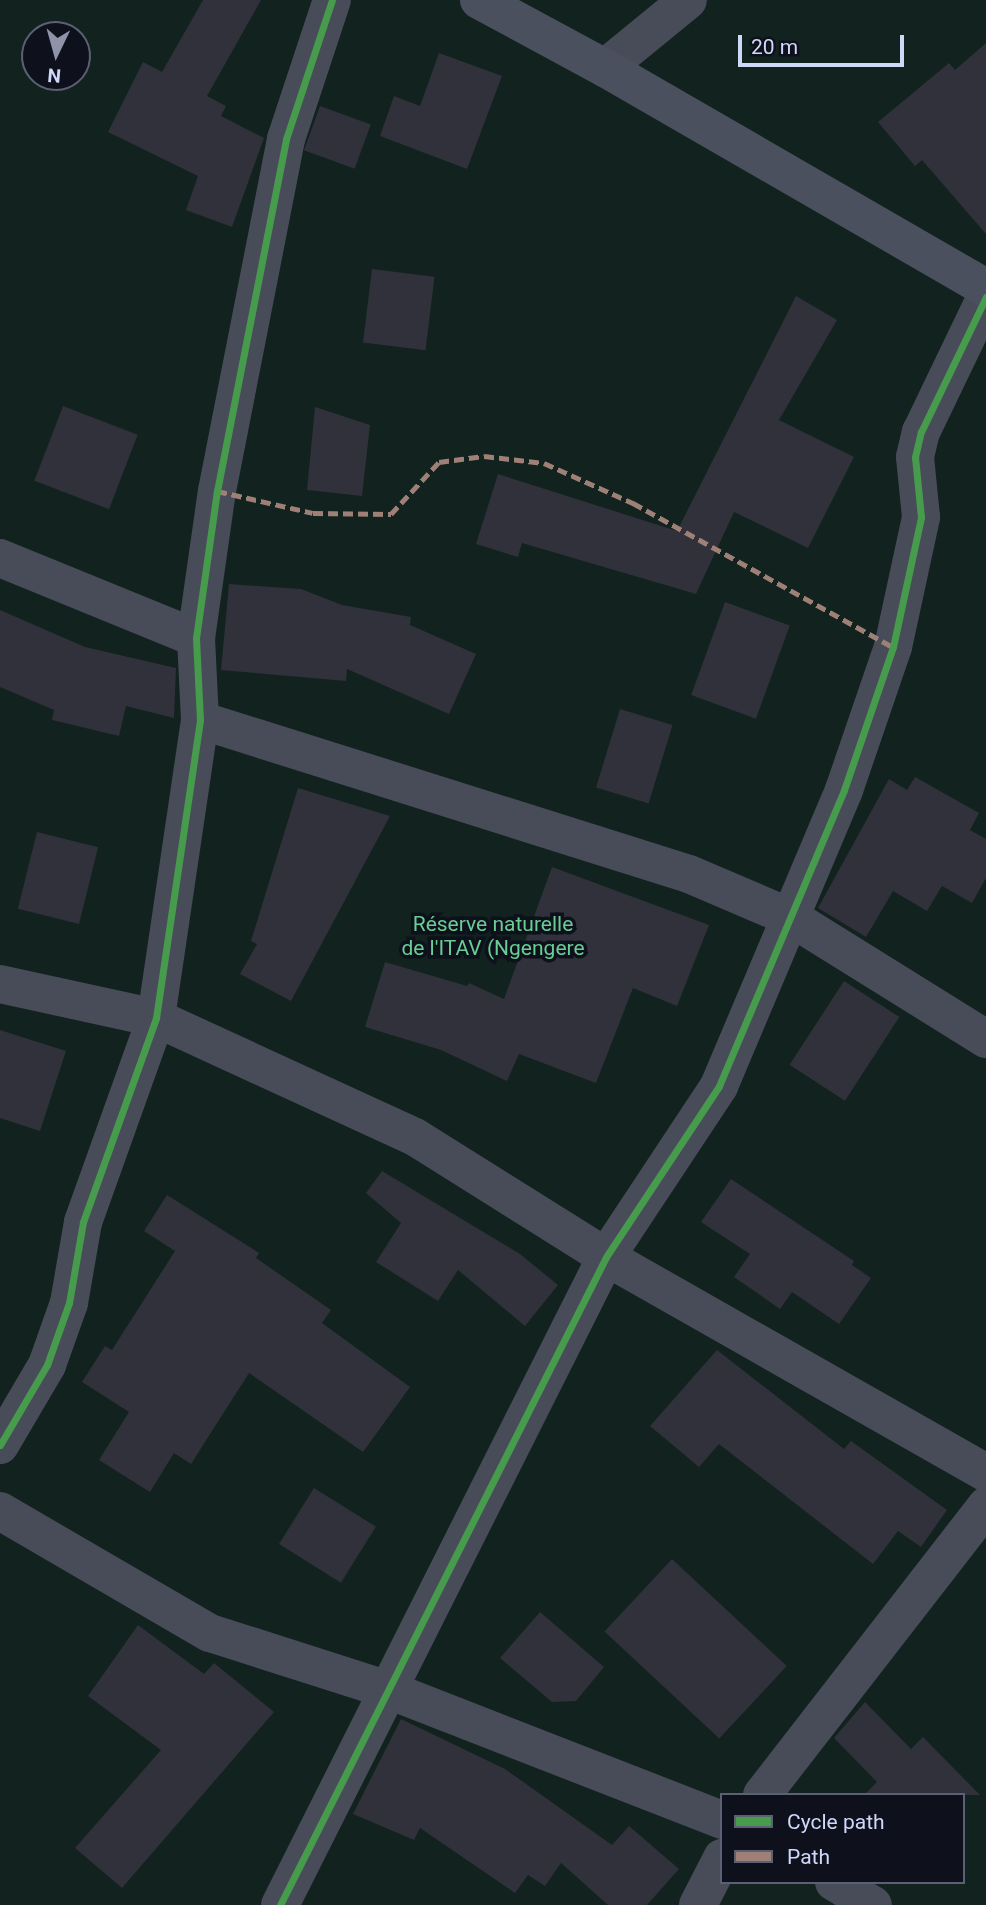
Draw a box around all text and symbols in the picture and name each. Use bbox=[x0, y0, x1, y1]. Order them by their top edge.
north arrow bbox=[21, 21, 91, 91]
scale bar bbox=[741, 21, 907, 65]
text: 20 m bbox=[751, 35, 798, 59]
text: N bbox=[47, 63, 62, 87]
park label: Réserve naturelle de l'ITAV (Ngengere bbox=[401, 911, 585, 961]
legend bbox=[720, 1793, 965, 1884]
text: Cycle path bbox=[787, 1810, 885, 1834]
text: Path bbox=[787, 1845, 830, 1869]

